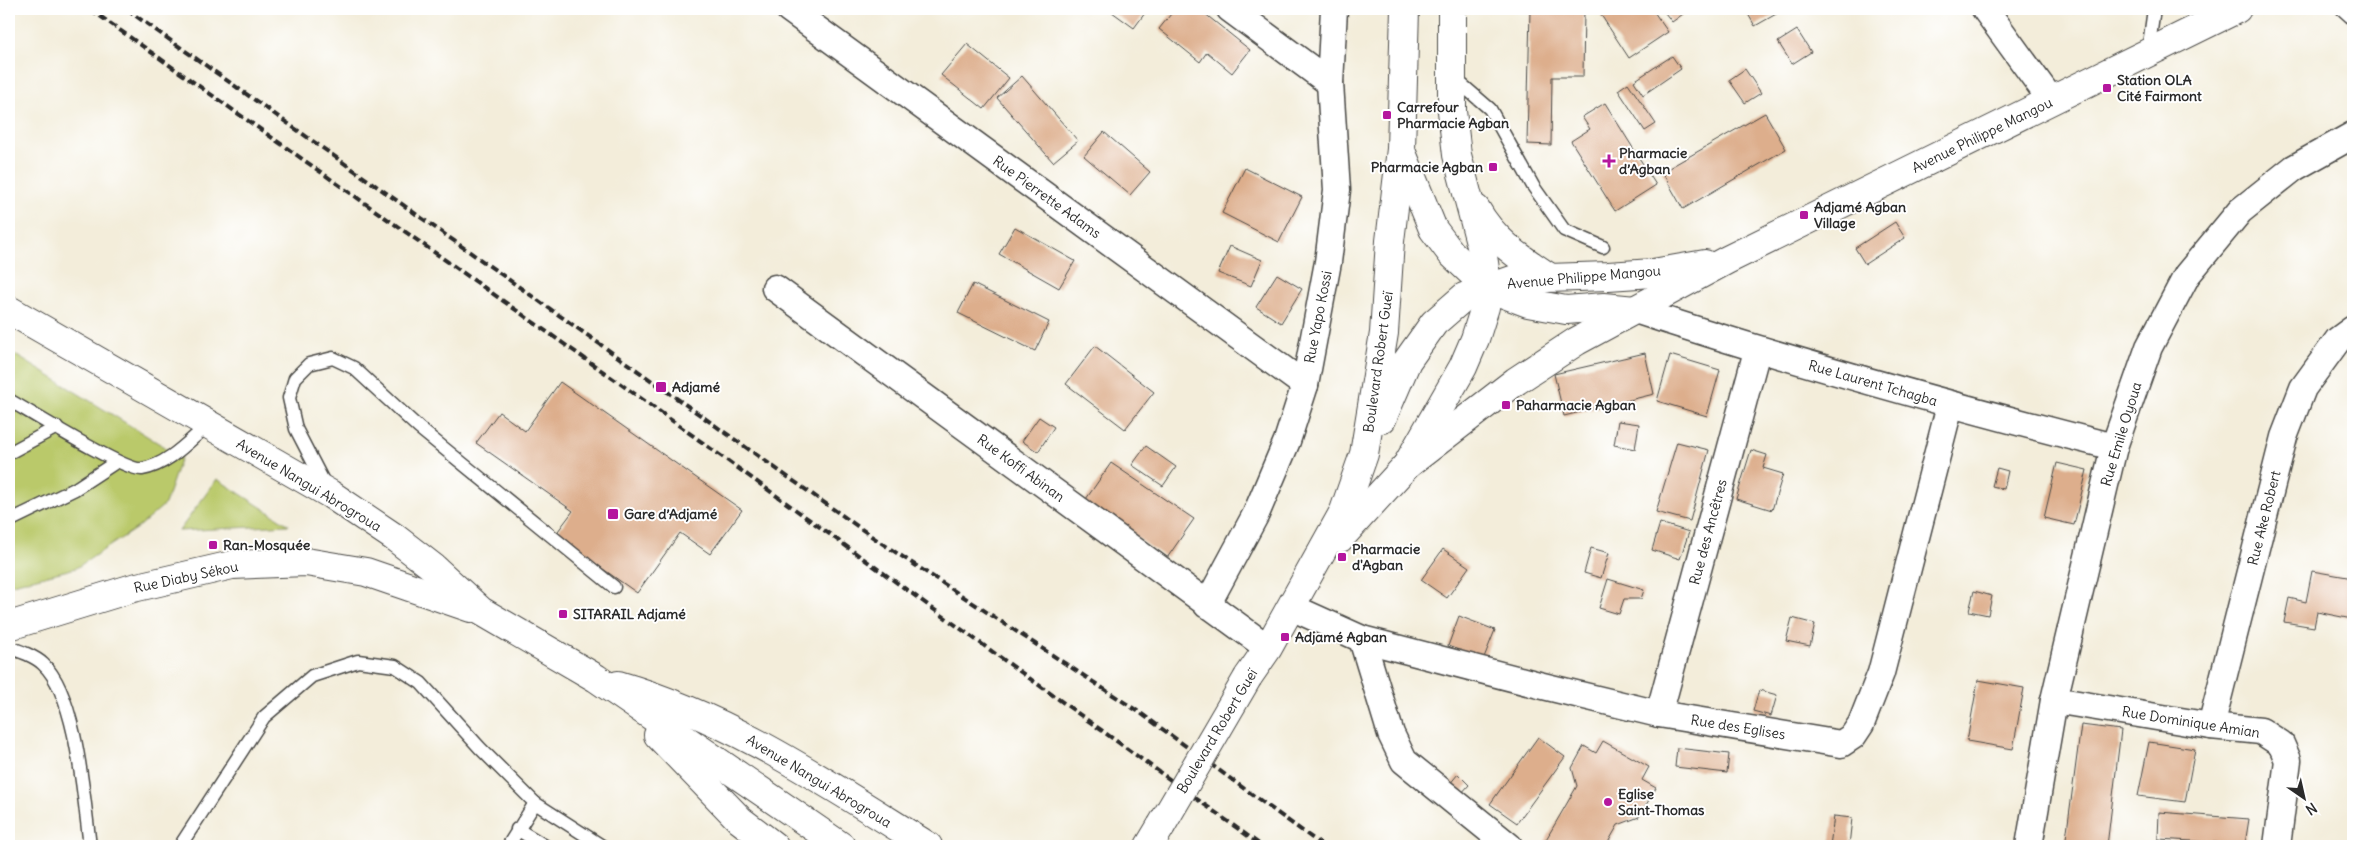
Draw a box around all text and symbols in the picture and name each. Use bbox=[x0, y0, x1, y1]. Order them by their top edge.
place label: Station OLA Cité Fairmont bbox=[2117, 71, 2202, 105]
marker: Station OLA Cité Fairmont bbox=[2101, 82, 2113, 94]
street label: Avenue Philippe Mangou bbox=[1909, 93, 2055, 177]
place label: Carrefour Pharmacie Agban bbox=[1397, 98, 1509, 132]
marker: Carrefour Pharmacie Agban bbox=[1381, 109, 1393, 121]
place label: Pharmacie d’Agban bbox=[1619, 144, 1688, 178]
street label: Rue Pierrette Adams bbox=[989, 152, 1105, 242]
marker: Pharmacie d’Agban bbox=[1603, 155, 1615, 167]
place label: Pharmacie Agban bbox=[1371, 158, 1483, 176]
marker: Pharmacie Agban bbox=[1487, 161, 1499, 173]
place label: Adjamé Agban Village bbox=[1814, 198, 1906, 232]
marker: Adjamé Agban Village bbox=[1798, 209, 1810, 221]
street label: Avenue Philippe Mangou bbox=[1506, 261, 1662, 293]
street label: Rue Yapo Kossi bbox=[1300, 269, 1336, 365]
street label: Boulevard Robert Gueï bbox=[1359, 289, 1397, 434]
street label: Rue Laurent Tchagba bbox=[1806, 356, 1940, 410]
place label: Adjamé bbox=[672, 378, 721, 396]
marker: Adjamé bbox=[654, 380, 668, 394]
street label: Rue Emile Oyoua bbox=[2097, 380, 2145, 488]
place label: Paharmacie Agban bbox=[1516, 396, 1636, 414]
marker: Paharmacie Agban bbox=[1500, 399, 1512, 411]
street label: Rue Koffi Abinan bbox=[974, 430, 1068, 506]
street label: Avenue Nangui Abrogroua bbox=[233, 435, 385, 535]
street label: Rue Ake Robert bbox=[2244, 468, 2285, 567]
street label: Rue des Ancêtres bbox=[1685, 477, 1731, 587]
place label: Gare d’Adjamé bbox=[624, 505, 718, 523]
marker: Gare d’Adjamé bbox=[606, 507, 620, 521]
place label: Ran-Mosquée bbox=[223, 536, 311, 554]
marker: Ran-Mosquée bbox=[207, 539, 219, 551]
place label: Pharmacie d'Agban bbox=[1352, 540, 1421, 574]
marker: Pharmacie d'Agban bbox=[1336, 551, 1348, 563]
street label: Rue Diaby Sékou bbox=[132, 557, 240, 597]
place label: SITARAIL Adjamé bbox=[573, 605, 686, 623]
marker: SITARAIL Adjamé bbox=[557, 608, 569, 620]
place label: Adjamé Agban bbox=[1295, 628, 1387, 646]
marker: Adjamé Agban bbox=[1279, 631, 1291, 643]
street label: Boulevard Robert Gueï bbox=[1173, 665, 1262, 797]
street label: Rue Dominique Amian bbox=[2121, 702, 2261, 742]
street label: Rue des Eglises bbox=[1689, 711, 1787, 743]
street label: Avenue Nangui Abrogroua bbox=[743, 731, 895, 831]
north arrow bbox=[2280, 772, 2330, 822]
place label: Eglise Saint-Thomas bbox=[1618, 785, 1705, 819]
marker: Eglise Saint-Thomas bbox=[1602, 796, 1614, 808]
text: N bbox=[2302, 799, 2320, 819]

